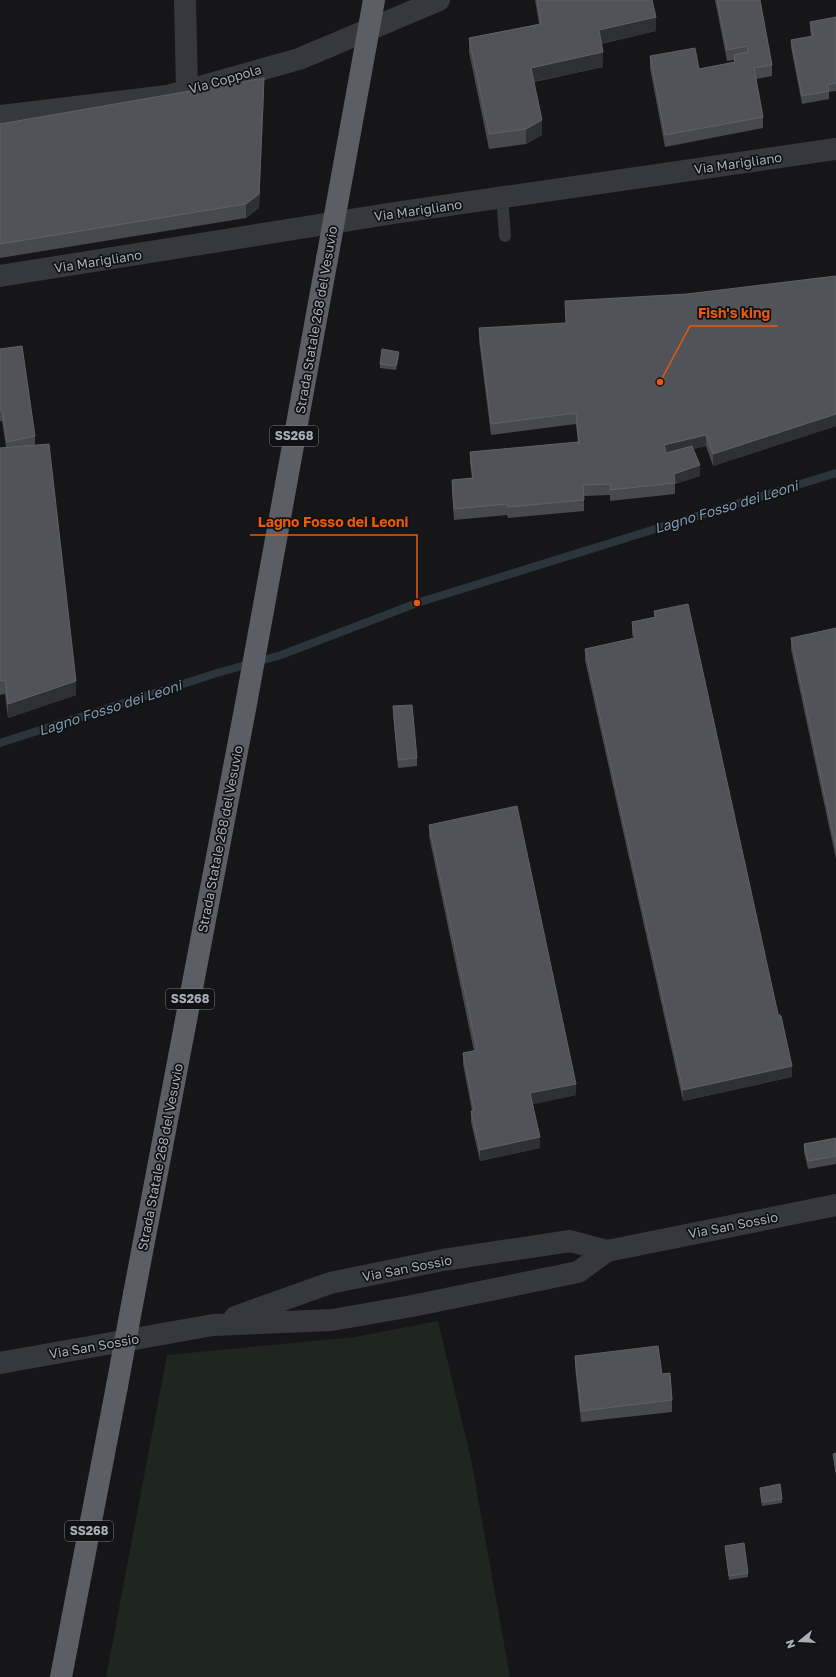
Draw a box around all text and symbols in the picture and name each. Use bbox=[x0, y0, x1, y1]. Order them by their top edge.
street label: Via Coppola bbox=[187, 61, 263, 97]
street label: Via Marigliano bbox=[693, 149, 783, 177]
street label: Via Marigliano bbox=[373, 196, 463, 224]
street label: Strada Statale 268 del Vesuvio bbox=[292, 225, 340, 415]
street label: Via Marigliano bbox=[53, 246, 143, 276]
callout: Fish's king bbox=[690, 300, 778, 326]
text: Fish's king bbox=[698, 304, 770, 321]
road number: SS268 bbox=[270, 426, 318, 446]
water label: Lagno Fosso dei Leoni bbox=[652, 476, 802, 536]
callout: Lagno Fosso dei Leoni bbox=[250, 509, 417, 535]
text: Lagno Fosso dei Leoni bbox=[258, 513, 408, 530]
water label: Lagno Fosso dei Leoni bbox=[36, 676, 186, 739]
street label: Strada Statale 268 del Vesuvio bbox=[194, 744, 246, 934]
road number: SS268 bbox=[166, 989, 214, 1009]
street label: Strada Statale 268 del Vesuvio bbox=[134, 1062, 186, 1252]
street label: Via San Sossio bbox=[687, 1208, 779, 1242]
street label: Via San Sossio bbox=[361, 1251, 453, 1285]
street label: Via San Sossio bbox=[48, 1330, 140, 1362]
road number: SS268 bbox=[65, 1521, 113, 1541]
north arrow bbox=[780, 1621, 820, 1661]
text: N bbox=[783, 1638, 797, 1650]

